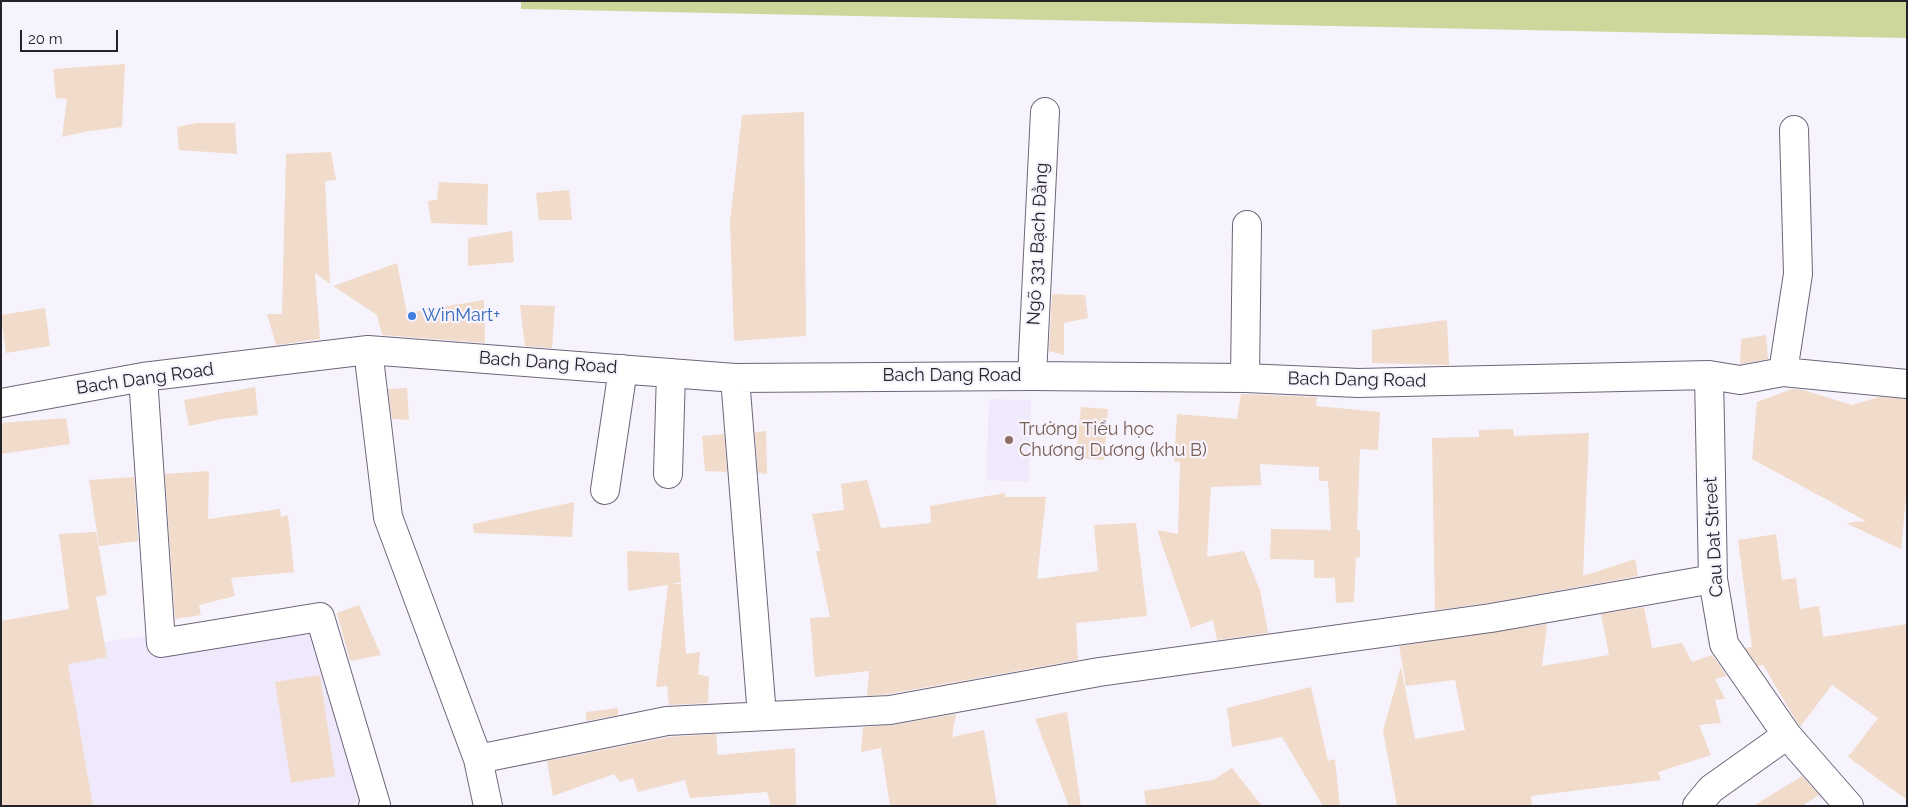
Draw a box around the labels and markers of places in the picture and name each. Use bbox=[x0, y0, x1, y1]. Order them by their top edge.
place label: WinMart+ bbox=[422, 305, 501, 327]
marker: WinMart+ bbox=[406, 310, 418, 322]
place label: Trường Tiểu học Chương Dương (khu B) bbox=[1019, 419, 1207, 462]
marker: Trường Tiểu học Chương Dương (khu B) bbox=[1003, 434, 1015, 446]

